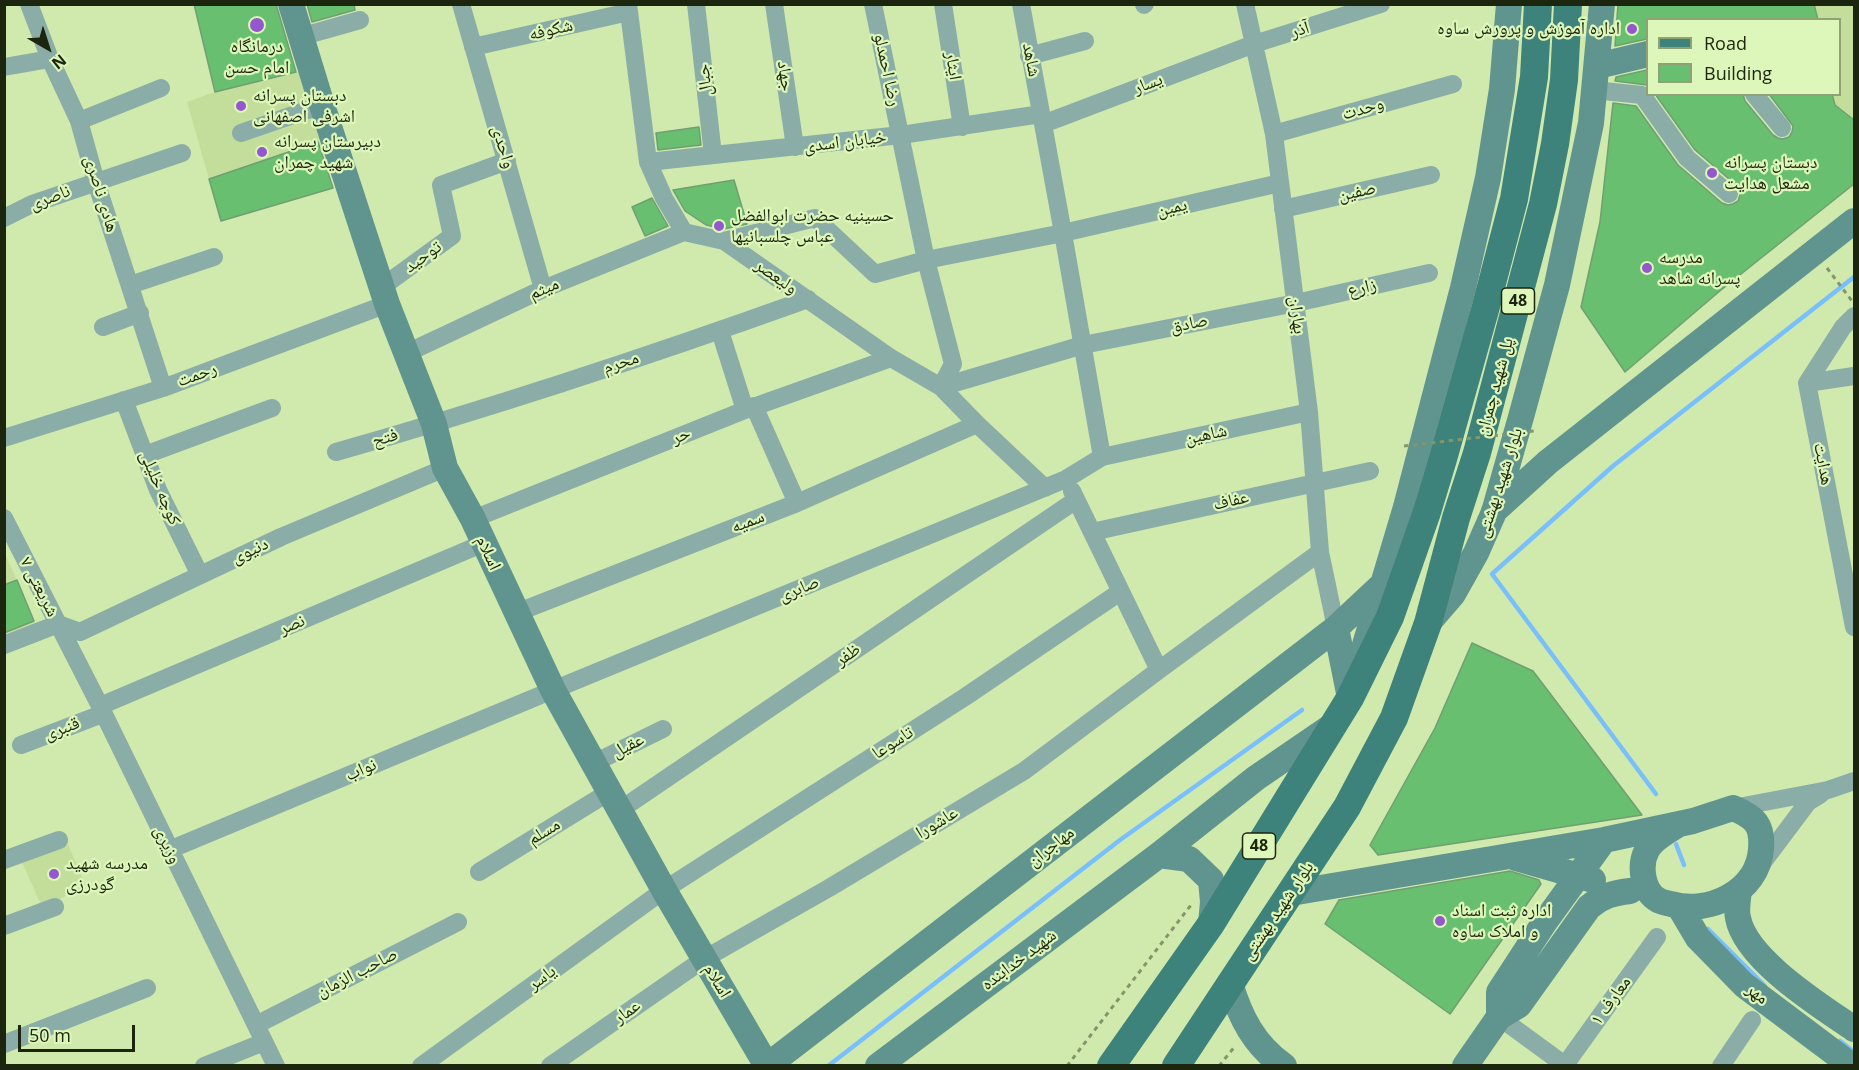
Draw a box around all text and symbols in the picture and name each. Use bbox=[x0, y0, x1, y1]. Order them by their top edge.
street label: شکوفه bbox=[527, 15, 575, 45]
marker: درمانگاه امام حسن bbox=[248, 16, 266, 34]
street label: آذر bbox=[1288, 17, 1312, 43]
north arrow bbox=[18, 18, 78, 78]
place label: اداره آموزش و پرورش ساوه bbox=[1437, 18, 1620, 40]
legend bbox=[1646, 18, 1841, 96]
marker: اداره آموزش و پرورش ساوه bbox=[1625, 22, 1639, 36]
street label: رضا احمدلو bbox=[869, 31, 905, 109]
text: Road bbox=[1704, 31, 1747, 55]
place label: درمانگاه امام حسن bbox=[225, 36, 289, 78]
street label: شاهد bbox=[1017, 41, 1045, 79]
text: N bbox=[47, 49, 71, 75]
street label: ایثار bbox=[940, 50, 966, 82]
street label: جهاد bbox=[772, 59, 798, 93]
text: Building bbox=[1704, 61, 1772, 85]
street label: جبال bbox=[692, 63, 718, 97]
street label: یسار bbox=[1130, 69, 1166, 99]
place label: دبستان پسرانه اشرفی اصفهانی bbox=[253, 85, 355, 128]
street label: وحدت bbox=[1340, 93, 1386, 125]
marker: دبستان پسرانه اشرفی اصفهانی bbox=[234, 99, 248, 113]
street label: واحدی bbox=[486, 123, 520, 171]
street label: خیابان اسدی bbox=[802, 126, 888, 158]
place label: دبیرستان پسرانه شهید چمران bbox=[274, 131, 381, 174]
marker: دبیرستان پسرانه شهید چمران bbox=[255, 145, 269, 159]
place label: دبستان پسرانه مشعل هدایت bbox=[1724, 152, 1817, 195]
street label: هادی ناصری bbox=[79, 153, 123, 235]
marker: دبستان پسرانه مشعل هدایت bbox=[1705, 166, 1719, 180]
street label: صفین bbox=[1336, 177, 1378, 207]
street label: ناصری bbox=[27, 180, 73, 216]
street label: یمین bbox=[1155, 194, 1189, 222]
place label: حسینیه حضرت ابوالفضل عباس چلسبانیها bbox=[731, 205, 894, 248]
marker: حسینیه حضرت ابوالفضل عباس چلسبانیها bbox=[712, 219, 726, 233]
street label: توحید bbox=[400, 236, 446, 278]
place label: مدرسه پسرانه شاهد bbox=[1659, 247, 1740, 290]
street label: ولیعصر bbox=[750, 255, 802, 299]
marker: مدرسه پسرانه شاهد bbox=[1640, 261, 1654, 275]
street label: میثم bbox=[526, 273, 562, 305]
street label: زارع bbox=[1345, 274, 1379, 302]
road number: 48 bbox=[1502, 288, 1534, 314]
street label: بهاران bbox=[1284, 295, 1310, 335]
street label: صادق bbox=[1168, 310, 1210, 338]
street label: پل شهید چمران bbox=[1472, 335, 1518, 439]
street label: محرم bbox=[600, 347, 642, 379]
street label: رحمت bbox=[174, 358, 220, 392]
street label: شاهین bbox=[1183, 420, 1229, 450]
street label: حر bbox=[668, 422, 694, 450]
street label: فتح bbox=[370, 424, 400, 452]
street label: بلوار شهید بهشتی bbox=[1472, 425, 1528, 541]
street label: هدایت bbox=[1808, 441, 1838, 487]
street label: کوچه خلیلی bbox=[135, 447, 185, 529]
street label: عفاف bbox=[1211, 486, 1251, 516]
street label: سمیه bbox=[728, 506, 768, 538]
street label: اسلام bbox=[471, 532, 505, 574]
street label: دنیوی bbox=[228, 533, 272, 569]
street label: شریعتی ۷ bbox=[15, 553, 63, 621]
street label: صابری bbox=[775, 571, 823, 607]
street label: نصر bbox=[276, 610, 308, 640]
street label: ظفر bbox=[831, 639, 865, 671]
street label: قنبری bbox=[41, 712, 83, 746]
street label: تاسوعا bbox=[868, 722, 918, 764]
street label: عقیل bbox=[608, 729, 648, 763]
street label: نواب bbox=[342, 754, 380, 786]
street label: عاشورا bbox=[912, 802, 962, 844]
street label: مسلم bbox=[524, 814, 564, 850]
street label: وزیری bbox=[149, 822, 185, 868]
street label: مهاجران bbox=[1023, 822, 1079, 872]
road number: 48 bbox=[1242, 833, 1276, 859]
place label: مدرسه شهید گودرزی bbox=[66, 853, 148, 896]
street label: بلوار شهید بهشتی bbox=[1237, 857, 1319, 965]
marker: مدرسه شهید گودرزی bbox=[47, 867, 61, 881]
place label: اداره ثبت اسناد و املاک ساوه bbox=[1452, 900, 1551, 942]
marker: اداره ثبت اسناد و املاک ساوه bbox=[1433, 914, 1447, 928]
street label: شهید خدابنده bbox=[977, 925, 1061, 995]
street label: صاحب الزمان bbox=[313, 943, 401, 1003]
street label: یاسر bbox=[524, 960, 560, 996]
street label: اسلام bbox=[698, 960, 736, 1002]
street label: معارف ۱ bbox=[1586, 972, 1636, 1030]
street label: مهر bbox=[1742, 979, 1772, 1009]
street label: عمار bbox=[609, 995, 645, 1029]
scale bar bbox=[21, 1013, 138, 1051]
text: 50 m bbox=[29, 1023, 71, 1047]

